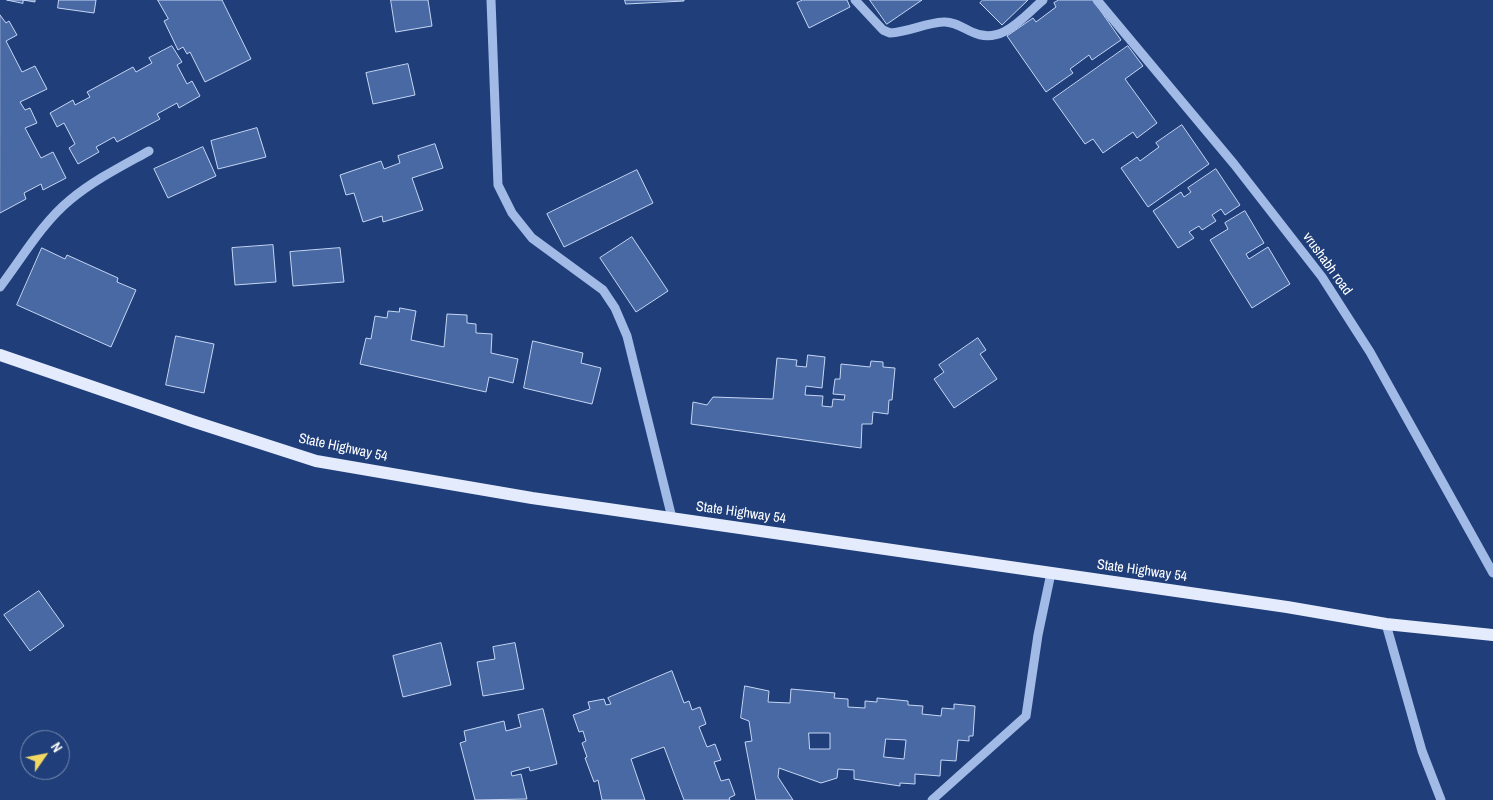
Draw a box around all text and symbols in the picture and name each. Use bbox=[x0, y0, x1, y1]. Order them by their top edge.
street label: vrushabh road bbox=[1299, 229, 1355, 299]
street label: State Highway 54 bbox=[297, 430, 389, 466]
street label: State Highway 54 bbox=[695, 498, 787, 528]
street label: State Highway 54 bbox=[1096, 556, 1188, 586]
north arrow bbox=[20, 730, 70, 780]
text: N bbox=[47, 739, 67, 756]

